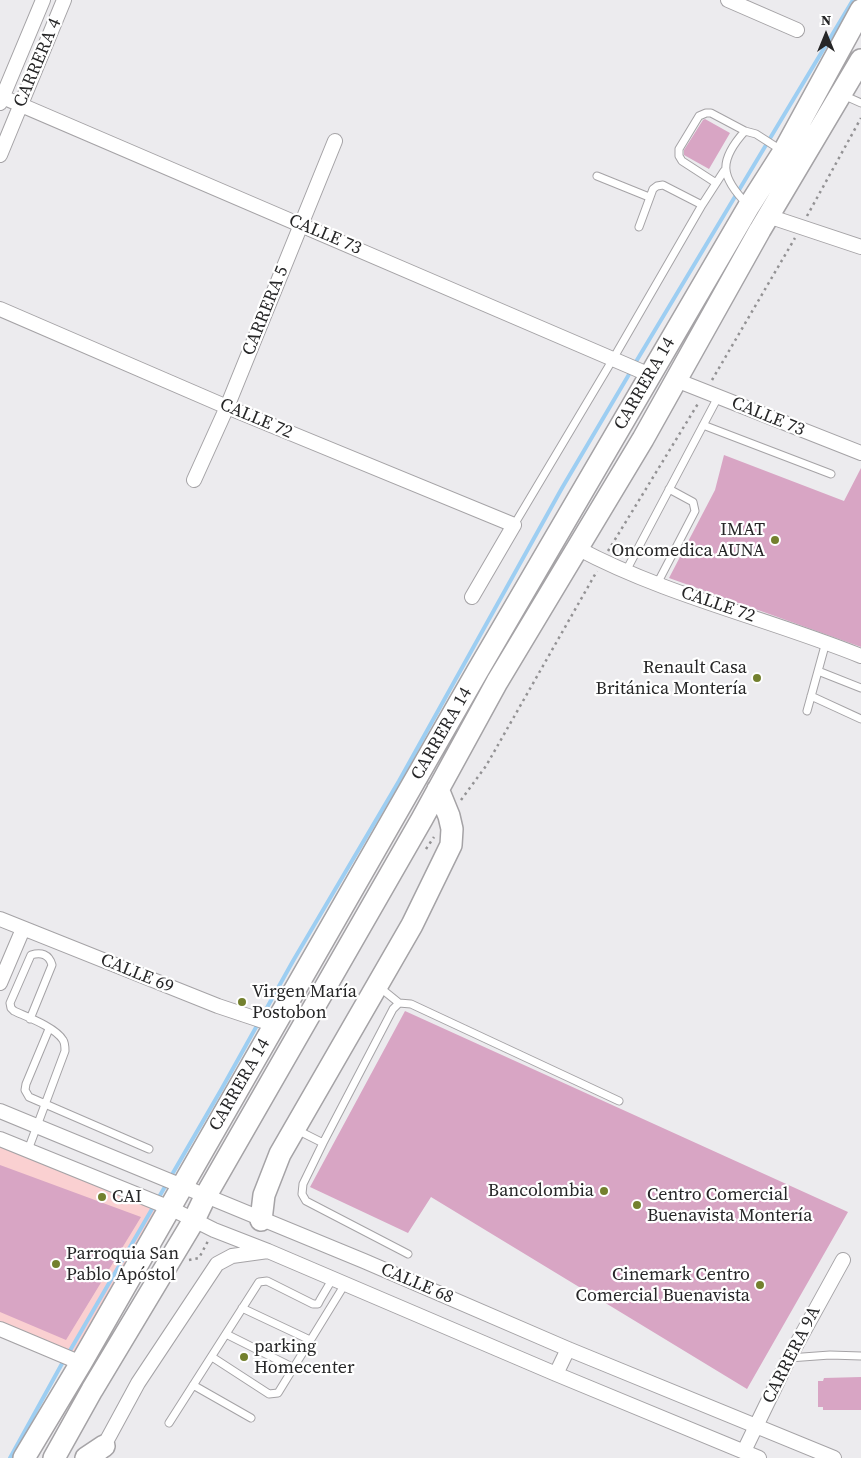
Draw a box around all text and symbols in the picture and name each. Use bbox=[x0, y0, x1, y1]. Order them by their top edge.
north arrow bbox=[801, 10, 851, 60]
text: N bbox=[821, 10, 831, 30]
street label: CARRERA 4 bbox=[10, 15, 66, 111]
street label: CALLE 73 bbox=[285, 210, 365, 260]
street label: CARRERA 5 bbox=[238, 263, 294, 359]
street label: CARRERA 14 bbox=[610, 334, 680, 434]
street label: CALLE 73 bbox=[728, 393, 808, 441]
street label: CALLE 72 bbox=[216, 394, 296, 444]
place label: IMAT Oncomedica AUNA bbox=[612, 519, 765, 562]
marker: IMAT Oncomedica AUNA bbox=[769, 534, 781, 546]
street label: CALLE 72 bbox=[678, 582, 758, 628]
place label: Renault Casa Británica Montería bbox=[596, 657, 747, 700]
marker: Renault Casa Británica Montería bbox=[751, 672, 763, 684]
street label: CARRERA 14 bbox=[407, 684, 477, 784]
street label: CALLE 69 bbox=[97, 950, 177, 998]
place label: Virgen María Postobon bbox=[252, 981, 357, 1024]
marker: Virgen María Postobon bbox=[236, 996, 248, 1008]
street label: CARRERA 14 bbox=[205, 1035, 275, 1135]
place label: Bancolombia bbox=[488, 1180, 594, 1202]
place label: Centro Comercial Buenavista Montería bbox=[647, 1184, 812, 1226]
marker: Bancolombia bbox=[598, 1185, 610, 1197]
place label: CAI bbox=[112, 1186, 142, 1208]
marker: CAI bbox=[96, 1191, 108, 1203]
marker: Centro Comercial Buenavista Montería bbox=[631, 1199, 643, 1211]
place label: Parroquia San Pablo Apóstol bbox=[66, 1243, 179, 1286]
marker: Parroquia San Pablo Apóstol bbox=[50, 1258, 62, 1270]
street label: CALLE 68 bbox=[377, 1259, 457, 1309]
place label: Cinemark Centro Comercial Buenavista bbox=[576, 1264, 750, 1306]
marker: Cinemark Centro Comercial Buenavista bbox=[754, 1279, 766, 1291]
street label: CARRERA 9A bbox=[758, 1303, 826, 1407]
place label: parking Homecenter bbox=[254, 1336, 355, 1378]
marker: parking Homecenter bbox=[238, 1351, 250, 1363]

